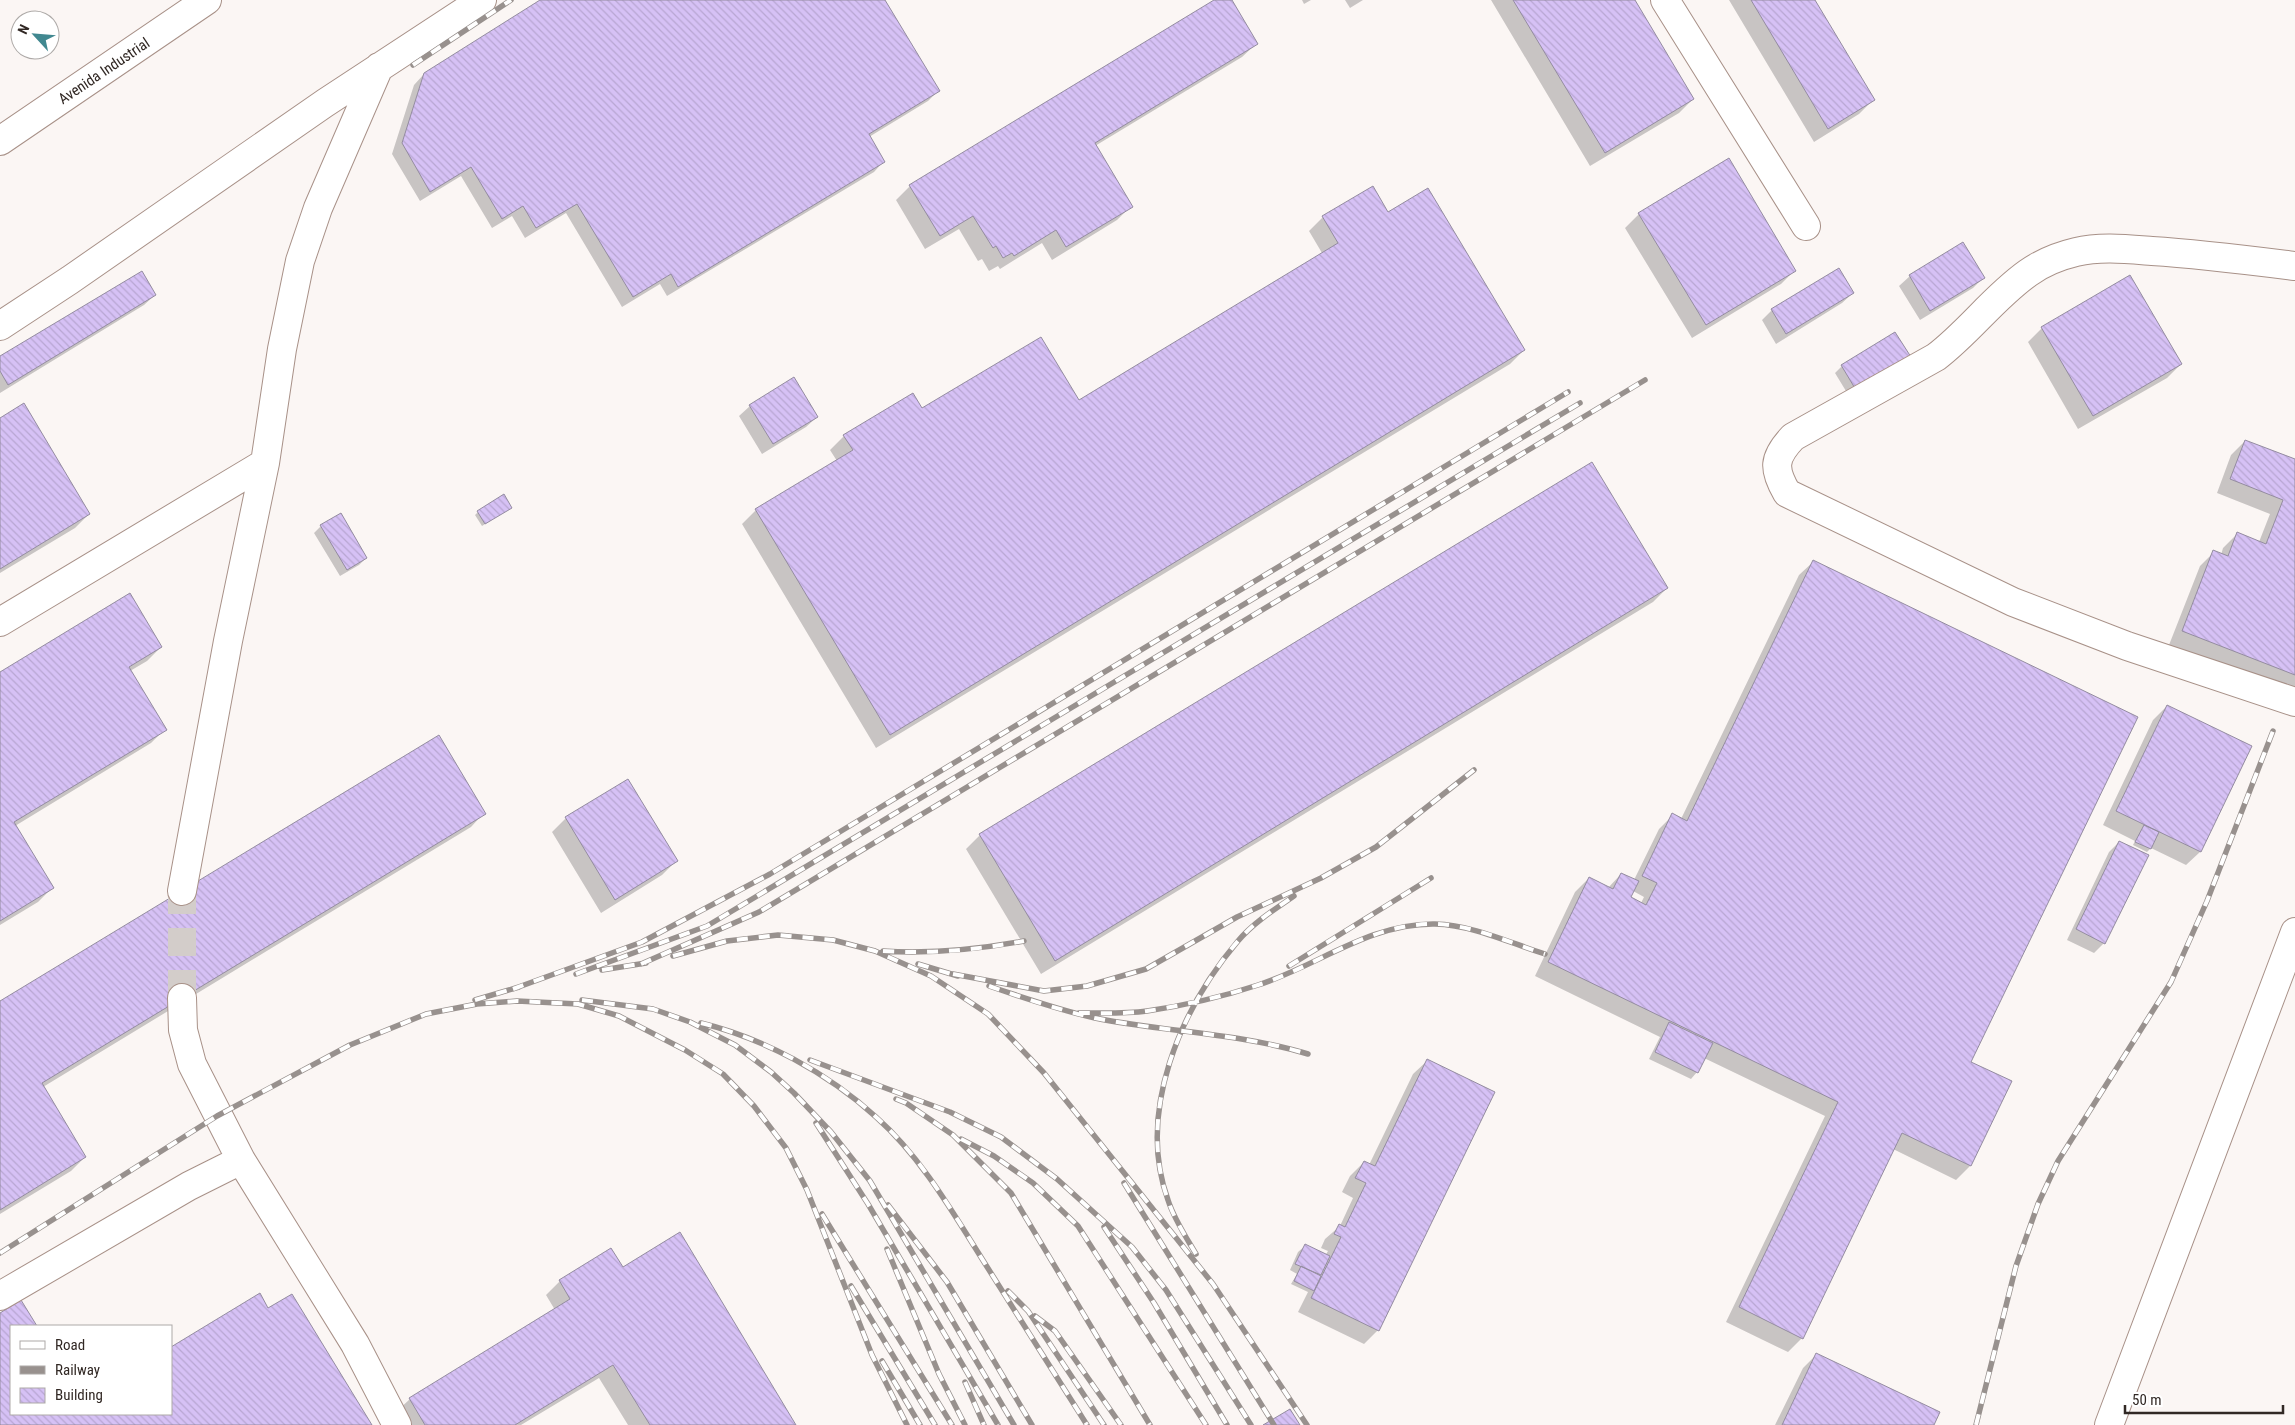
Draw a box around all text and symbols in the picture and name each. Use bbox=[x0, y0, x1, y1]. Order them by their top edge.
north arrow bbox=[10, 10, 60, 60]
text: N bbox=[14, 22, 32, 37]
street label: Avenida Industrial bbox=[55, 34, 153, 108]
legend bbox=[10, 1325, 172, 1415]
text: Road bbox=[55, 1336, 85, 1354]
text: Railway bbox=[55, 1361, 100, 1379]
scale bar bbox=[2125, 1382, 2282, 1414]
text: Building bbox=[55, 1386, 103, 1404]
text: 50 m bbox=[2132, 1391, 2162, 1409]

